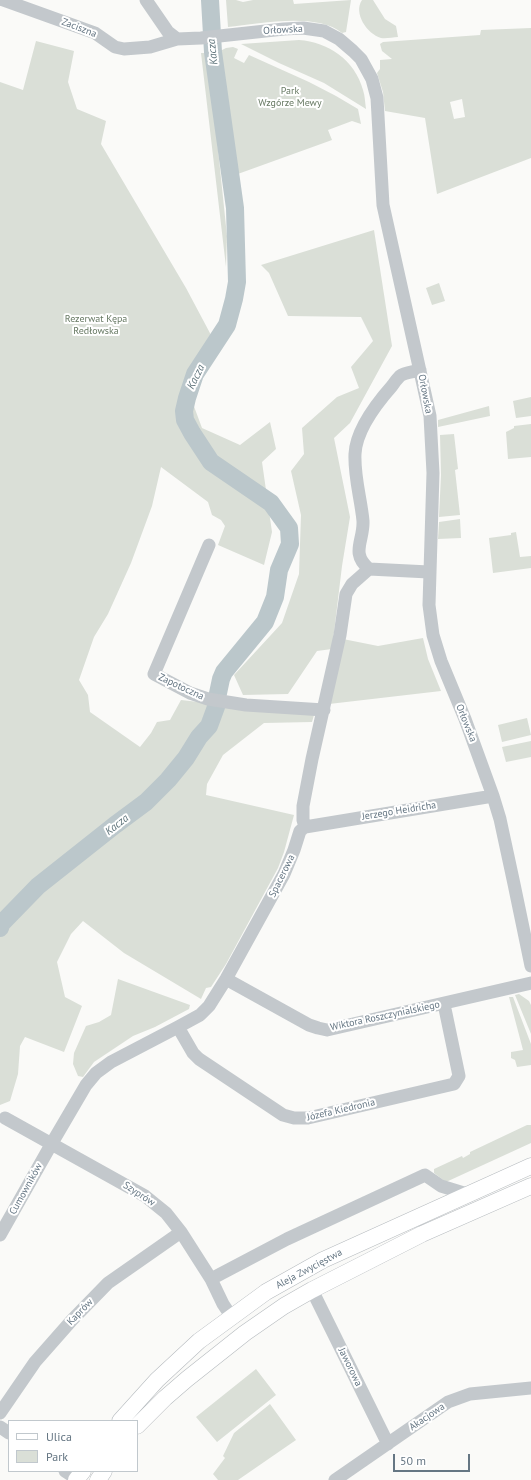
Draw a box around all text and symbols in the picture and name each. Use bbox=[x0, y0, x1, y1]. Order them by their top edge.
street label: Zaciszna bbox=[60, 16, 98, 40]
street label: Orłowska bbox=[263, 23, 303, 37]
water label: Kacza bbox=[205, 38, 221, 66]
park label: Park Wzgórze Mewy bbox=[258, 85, 322, 108]
park label: Rezerwat Kępa Redłowska bbox=[65, 313, 127, 336]
water label: Kacza bbox=[184, 362, 208, 392]
street label: Orłowska bbox=[415, 373, 435, 415]
street label: Zapotoczna bbox=[156, 671, 206, 703]
street label: Orłowska bbox=[453, 702, 479, 744]
street label: Jerzego Heidricha bbox=[361, 799, 437, 823]
water label: Kacza bbox=[103, 812, 131, 838]
street label: Spacerowa bbox=[267, 853, 297, 899]
street label: Wiktora Roszczynialskiego bbox=[329, 999, 441, 1033]
street label: Józefa Kiedronia bbox=[306, 1096, 376, 1124]
street label: Cumowników bbox=[7, 1161, 45, 1217]
street label: Szyprów bbox=[121, 1179, 157, 1209]
street label: Aleja Zwycięstwa bbox=[274, 1246, 344, 1292]
street label: Kaprów bbox=[65, 1296, 95, 1328]
street label: Jaworowa bbox=[336, 1346, 364, 1388]
street label: Akacjowa bbox=[407, 1401, 447, 1433]
legend bbox=[8, 1420, 138, 1472]
text: Ulica bbox=[46, 1429, 72, 1444]
scale bar bbox=[395, 1446, 472, 1472]
text: Park bbox=[46, 1449, 68, 1464]
text: 50 m bbox=[400, 1453, 426, 1468]

